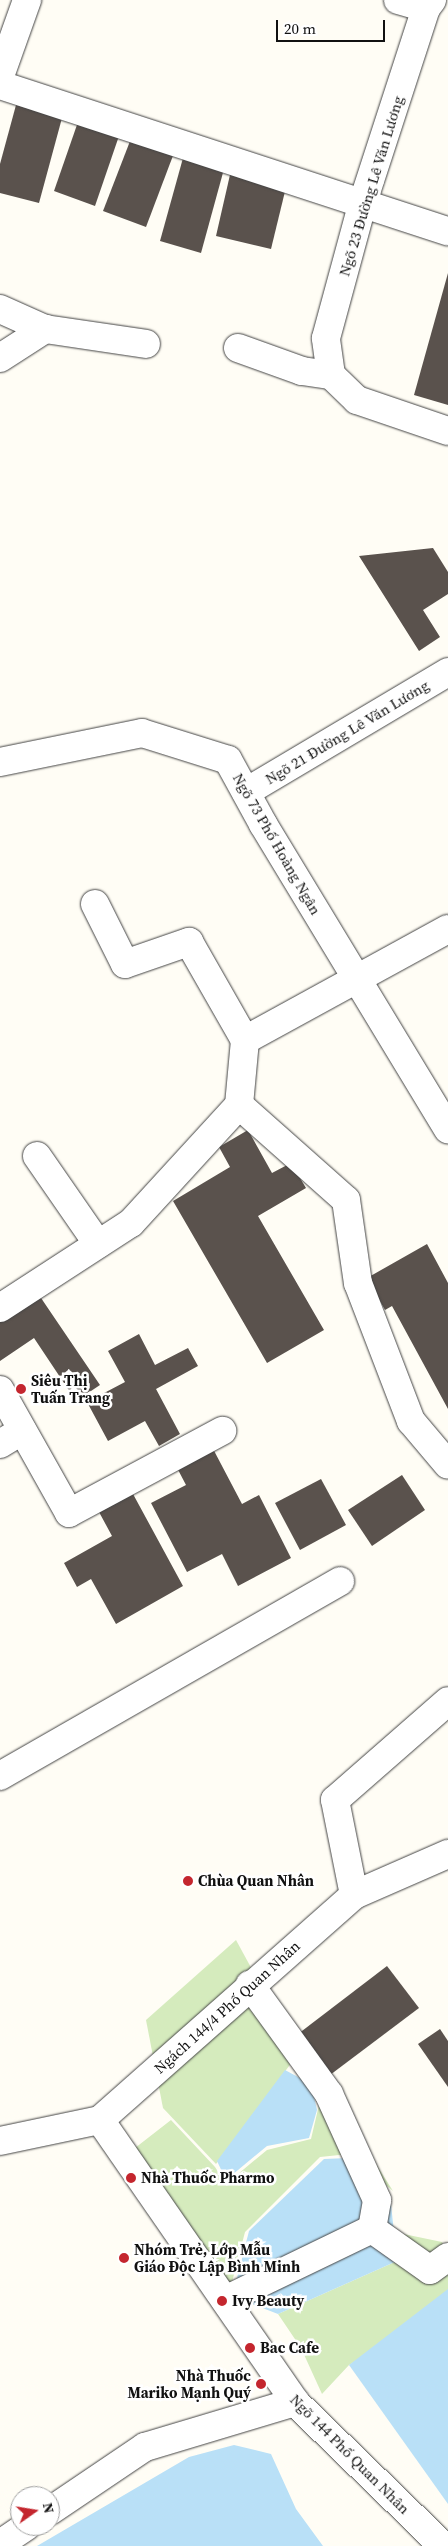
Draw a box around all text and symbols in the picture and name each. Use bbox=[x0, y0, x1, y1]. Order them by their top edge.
scale bar bbox=[278, 10, 387, 42]
text: 20 m bbox=[284, 18, 316, 39]
street label: Ngõ 23 Đường Lê Văn Lương bbox=[335, 93, 407, 279]
street label: Ngõ 21 Đường Lê Văn Lương bbox=[262, 676, 432, 788]
street label: Ngõ 73 Phố Hoàng Ngân bbox=[229, 770, 325, 918]
place label: Siêu Thị Tuấn Trang bbox=[31, 1371, 110, 1406]
marker: Siêu Thị Tuấn Trang bbox=[15, 1383, 27, 1395]
place label: Chùa Quan Nhân bbox=[198, 1872, 314, 1890]
marker: Chùa Quan Nhân bbox=[182, 1875, 194, 1887]
street label: Ngách 144/4 Phố Quan Nhân bbox=[150, 1937, 304, 2077]
place label: Nhà Thuốc Pharmo bbox=[141, 2169, 275, 2187]
marker: Nhà Thuốc Pharmo bbox=[125, 2172, 137, 2184]
place label: Nhóm Trẻ, Lớp Mẫu Giáo Độc Lập Bình Minh bbox=[134, 2240, 300, 2275]
marker: Nhóm Trẻ, Lớp Mẫu Giáo Độc Lập Bình Minh bbox=[118, 2252, 130, 2264]
place label: Ivy Beauty bbox=[232, 2292, 304, 2310]
marker: Ivy Beauty bbox=[216, 2295, 228, 2307]
place label: Bac Cafe bbox=[260, 2339, 319, 2357]
marker: Bac Cafe bbox=[244, 2342, 256, 2354]
place label: Nhà Thuốc Mariko Mạnh Quý bbox=[128, 2366, 251, 2401]
marker: Nhà Thuốc Mariko Mạnh Quý bbox=[255, 2378, 267, 2390]
street label: Ngõ 144 Phố Quan Nhân bbox=[286, 2390, 414, 2518]
north arrow bbox=[10, 2486, 60, 2536]
text: N bbox=[38, 2501, 60, 2515]

